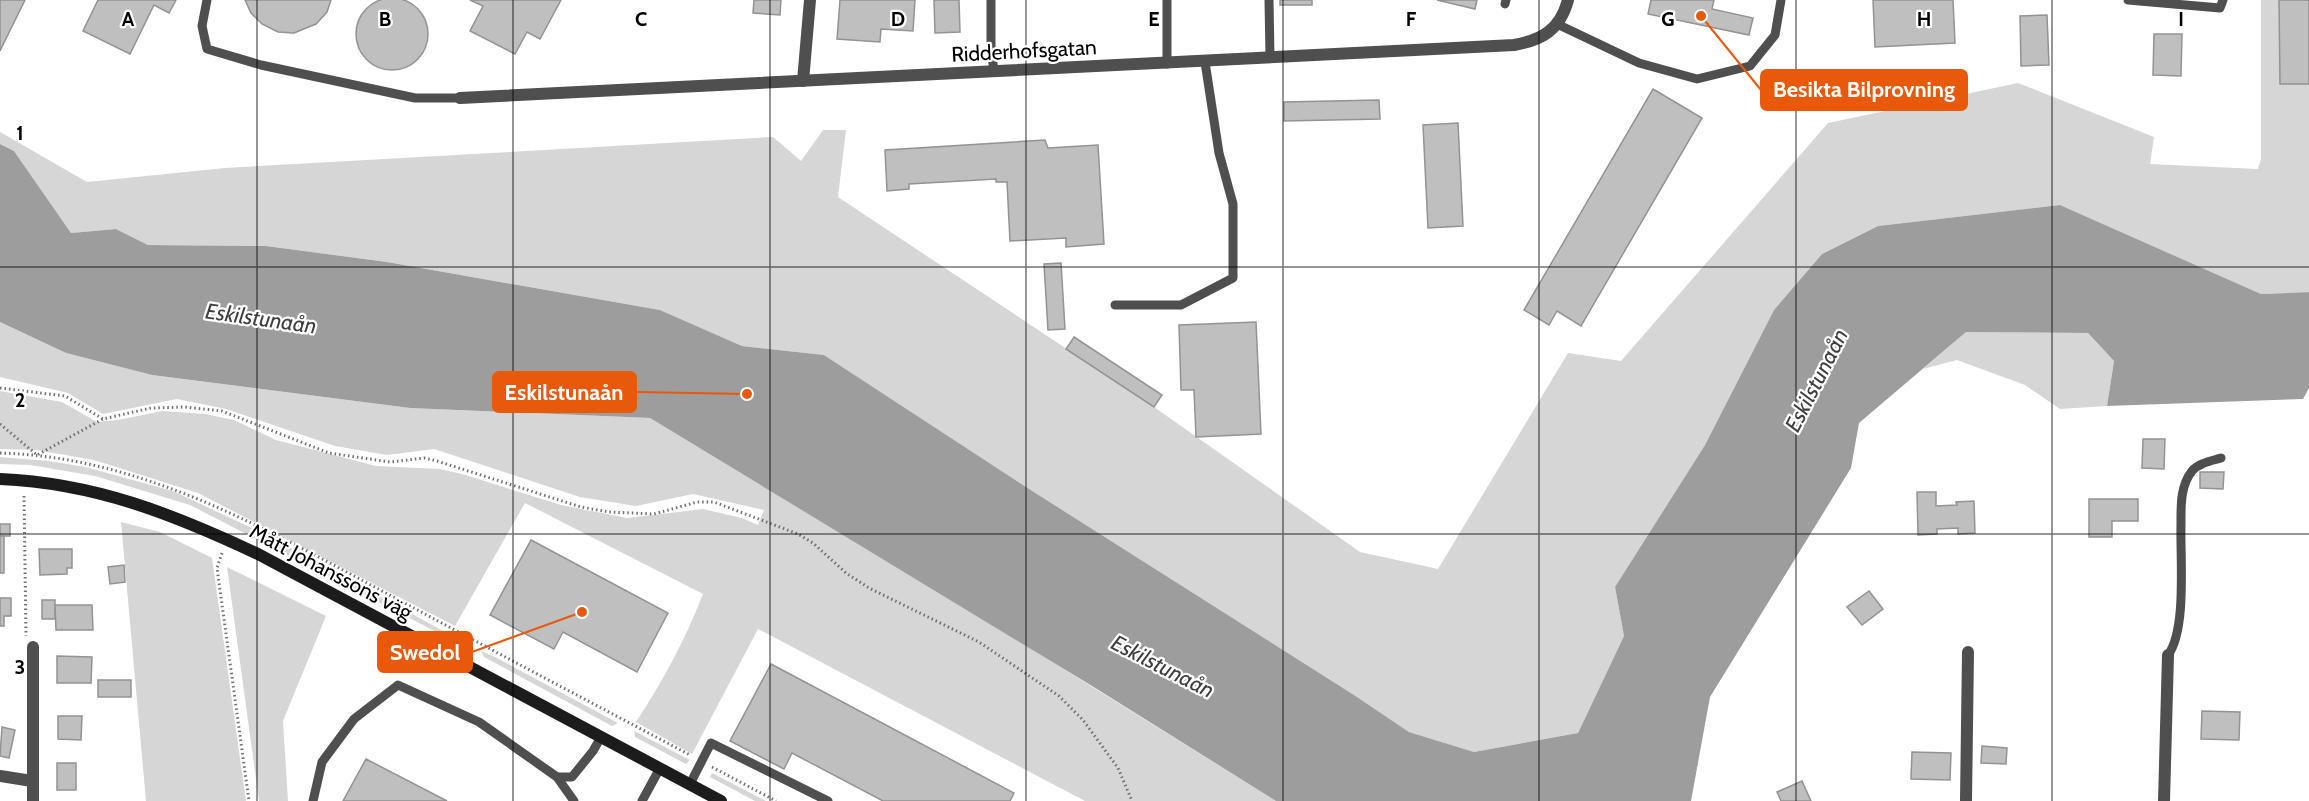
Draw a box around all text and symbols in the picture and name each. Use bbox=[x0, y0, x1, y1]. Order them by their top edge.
text: A bbox=[122, 7, 135, 31]
text: B bbox=[379, 7, 391, 31]
text: C bbox=[635, 7, 647, 31]
text: D bbox=[891, 7, 905, 31]
text: E bbox=[1148, 7, 1160, 31]
text: F bbox=[1406, 7, 1417, 31]
text: G bbox=[1661, 7, 1675, 31]
text: H bbox=[1917, 7, 1931, 31]
text: I bbox=[2178, 7, 2184, 31]
street label: Ridderhofsgatan bbox=[951, 34, 1097, 67]
callout: Besikta Bilprovning bbox=[1761, 70, 1967, 110]
text: Besikta Bilprovning bbox=[1773, 76, 1955, 103]
text: 1 bbox=[16, 121, 24, 145]
water label: Eskilstunaån bbox=[204, 297, 318, 340]
water label: Eskilstunaån bbox=[1779, 324, 1854, 436]
callout: Eskilstunaån bbox=[493, 372, 636, 412]
text: Eskilstunaån bbox=[505, 379, 623, 406]
text: 2 bbox=[15, 388, 25, 412]
street label: Mått Johanssons väg bbox=[246, 518, 417, 625]
water label: Eskilstunaån bbox=[1107, 629, 1219, 704]
callout: Swedol bbox=[378, 632, 472, 672]
text: Swedol bbox=[390, 639, 461, 666]
text: 3 bbox=[15, 655, 25, 679]

